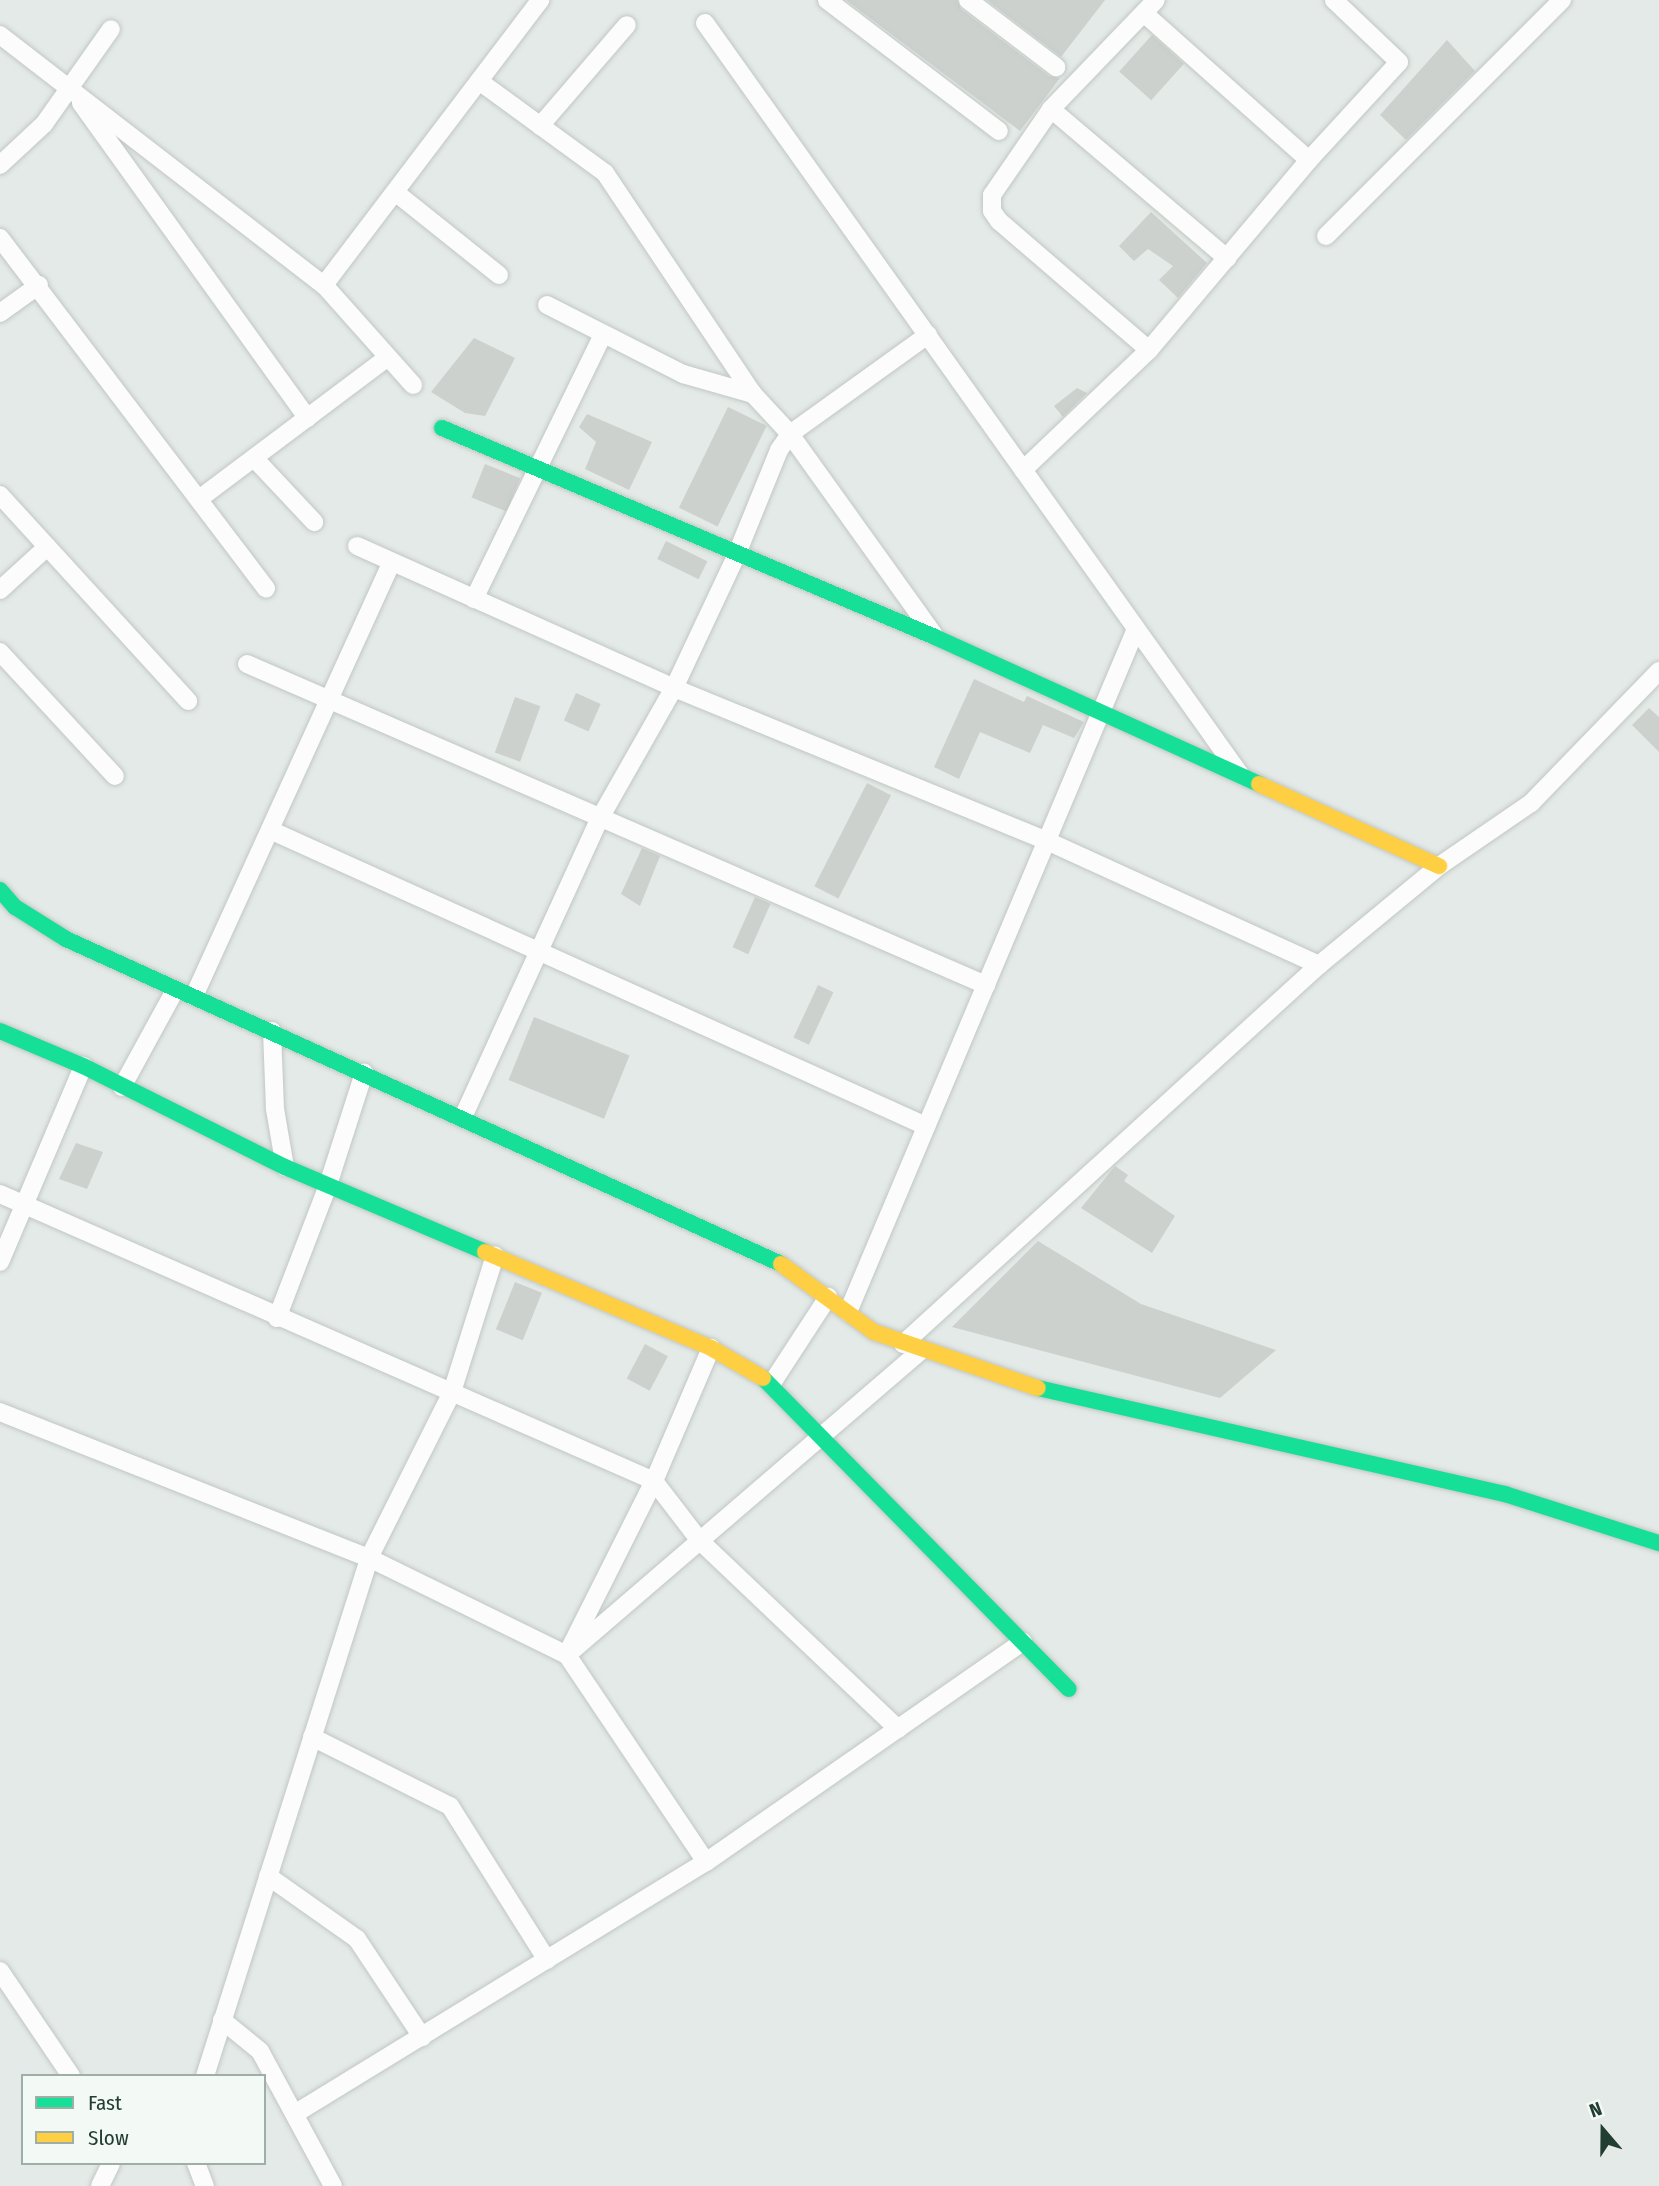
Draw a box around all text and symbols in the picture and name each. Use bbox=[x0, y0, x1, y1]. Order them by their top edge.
legend bbox=[21, 2074, 266, 2165]
text: Fast bbox=[88, 2090, 122, 2116]
north arrow bbox=[1568, 2095, 1638, 2165]
text: N bbox=[1586, 2097, 1605, 2123]
text: Slow bbox=[88, 2125, 129, 2151]

